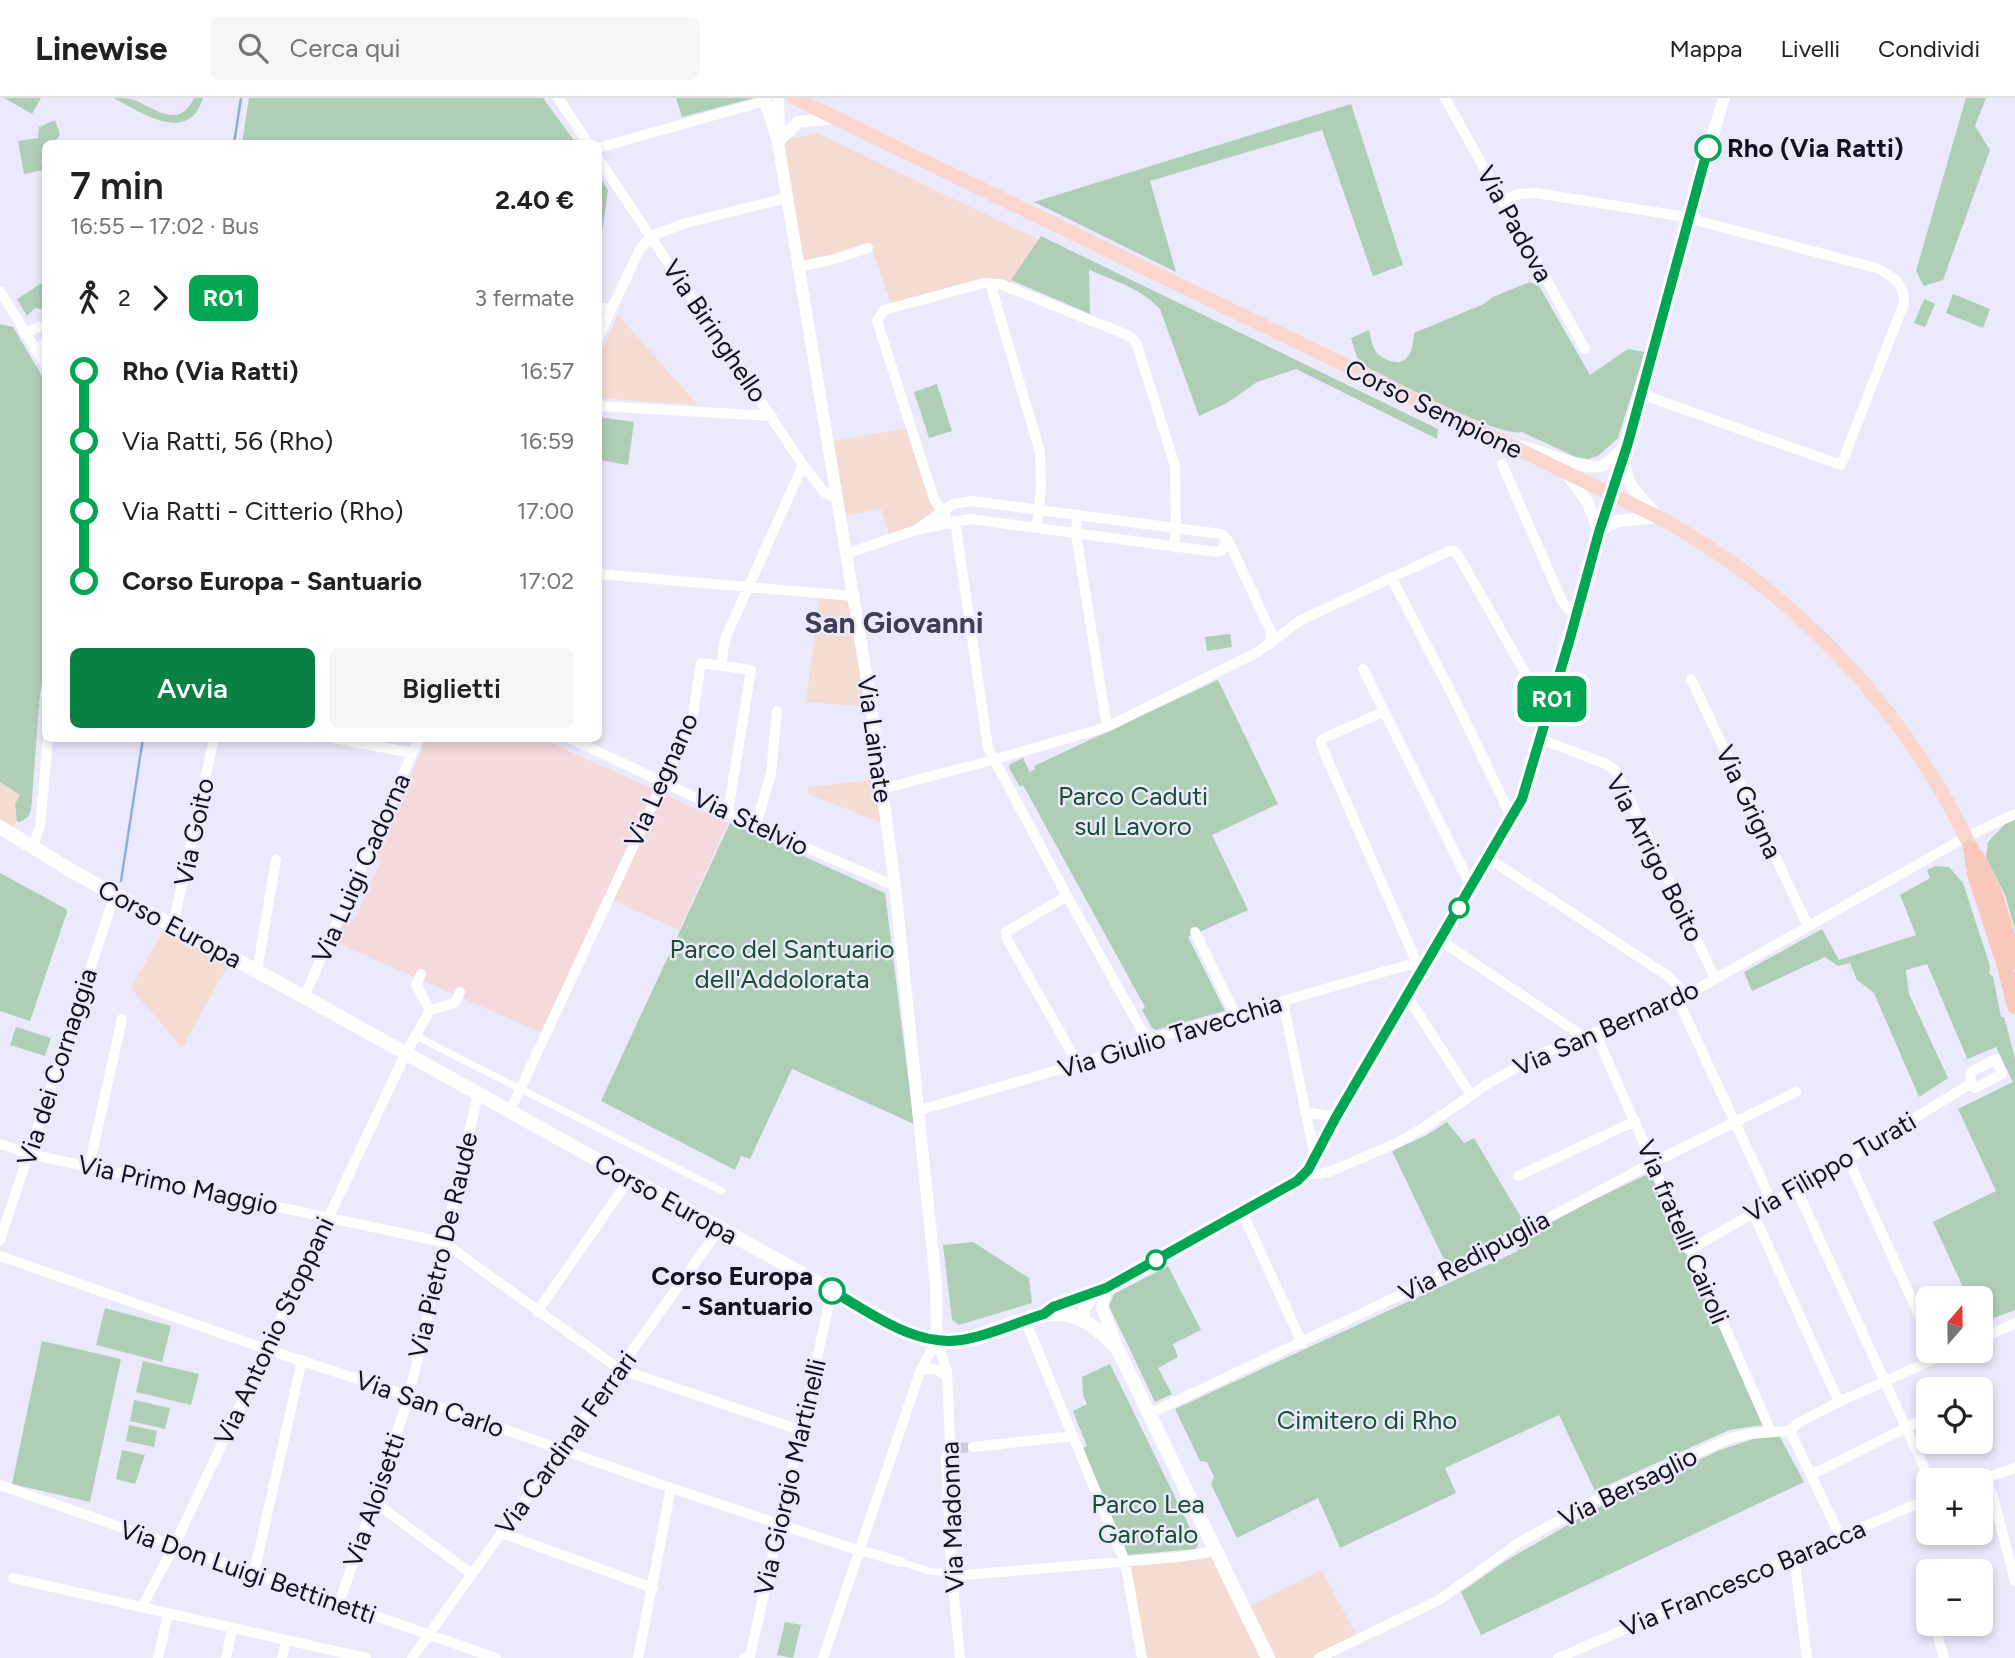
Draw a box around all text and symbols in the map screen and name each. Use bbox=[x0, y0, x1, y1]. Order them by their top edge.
search box bbox=[210, 17, 700, 80]
text: Linewise bbox=[35, 29, 168, 68]
icon: search bbox=[234, 29, 272, 67]
text: Cerca qui bbox=[290, 32, 401, 64]
text: Mappa bbox=[1669, 34, 1743, 63]
text: Livelli bbox=[1781, 34, 1840, 63]
text: Condividi bbox=[1878, 34, 1980, 63]
place label: Rho (Via Ratti) bbox=[1727, 132, 1904, 164]
marker: Rho (Via Ratti) bbox=[1695, 135, 1721, 161]
street label: Via Padova bbox=[1470, 160, 1560, 288]
text: 7 min bbox=[70, 163, 164, 209]
text: 2.40 € bbox=[495, 184, 574, 216]
text: 16:55 – 17:02 · Bus bbox=[70, 212, 259, 240]
street label: Via Biringhello bbox=[655, 253, 775, 409]
icon: walk bbox=[70, 279, 108, 317]
icon: forward bbox=[141, 279, 179, 317]
text: R01 bbox=[203, 283, 244, 312]
text: 2 bbox=[118, 284, 131, 312]
text: 3 fermate bbox=[475, 284, 574, 312]
street label: Corso Sempione bbox=[1340, 352, 1528, 466]
text: Rho (Via Ratti) bbox=[122, 355, 299, 387]
text: 16:57 bbox=[520, 357, 574, 385]
text: Via Ratti, 56 (Rho) bbox=[122, 425, 333, 457]
text: 16:59 bbox=[519, 427, 574, 455]
text: Via Ratti - Citterio (Rho) bbox=[122, 495, 404, 527]
text: 17:00 bbox=[517, 497, 574, 525]
text: Corso Europa - Santuario bbox=[122, 565, 422, 597]
text: 17:02 bbox=[519, 567, 574, 595]
district label: San Giovanni bbox=[804, 604, 984, 641]
button: Avvia bbox=[70, 648, 315, 728]
button: Biglietti bbox=[329, 648, 574, 728]
street label: Via Lainate bbox=[850, 673, 900, 805]
line badge: R01 bbox=[1512, 676, 1592, 722]
text: R01 bbox=[1531, 684, 1573, 713]
street label: Via Legnano bbox=[617, 708, 705, 852]
street label: Via Grigna bbox=[1709, 740, 1789, 864]
street label: Via Luigi Cadorna bbox=[305, 768, 417, 968]
street label: Via Arrigo Boito bbox=[1599, 769, 1711, 947]
street label: Via Goito bbox=[167, 775, 221, 889]
park label: Parco Caduti sul Lavoro bbox=[1058, 780, 1208, 842]
street label: Via Stelvio bbox=[688, 781, 814, 863]
street label: Corso Europa bbox=[92, 873, 248, 975]
unlabelled marker bbox=[1449, 898, 1469, 918]
park label: Parco del Santuario dell'Addolorata bbox=[669, 933, 895, 995]
street label: Via dei Cornaggia bbox=[10, 964, 104, 1170]
street label: Via San Bernardo bbox=[1508, 973, 1704, 1083]
street label: Via Giulio Tavecchia bbox=[1054, 987, 1286, 1085]
street label: Via Filippo Turati bbox=[1738, 1105, 1922, 1229]
street label: Via Pietro De Raude bbox=[401, 1129, 485, 1361]
street label: Via fratelli Cairoli bbox=[1630, 1135, 1736, 1329]
street label: Corso Europa bbox=[589, 1147, 743, 1251]
street label: Via Primo Maggio bbox=[75, 1148, 281, 1222]
street label: Via Redipuglia bbox=[1393, 1203, 1555, 1309]
street label: Via Antonio Stoppani bbox=[207, 1212, 341, 1450]
unlabelled marker bbox=[1146, 1250, 1166, 1270]
place label: Corso Europa - Santuario bbox=[651, 1260, 813, 1322]
marker: Corso Europa - Santuario bbox=[819, 1278, 845, 1304]
north arrow bbox=[1916, 1286, 1993, 1363]
map controls bbox=[1916, 1286, 1993, 1636]
street label: Via Cardinal Ferrari bbox=[489, 1345, 643, 1541]
street label: Via Giorgio Martinelli bbox=[747, 1355, 833, 1599]
street label: Via San Carlo bbox=[351, 1364, 509, 1444]
button: locate bbox=[1916, 1377, 1993, 1454]
park label: Cimitero di Rho bbox=[1277, 1404, 1457, 1436]
street label: Via Aloisetti bbox=[336, 1429, 412, 1571]
street label: Via Bersaglio bbox=[1554, 1440, 1702, 1534]
street label: Via Madonna bbox=[933, 1441, 971, 1593]
button: + bbox=[1916, 1468, 1993, 1545]
park label: Parco Lea Garofalo bbox=[1091, 1488, 1205, 1550]
street label: Via Francesco Baracca bbox=[1616, 1512, 1870, 1644]
street label: Via Don Luigi Bettinetti bbox=[115, 1513, 381, 1631]
button: − bbox=[1916, 1559, 1993, 1636]

